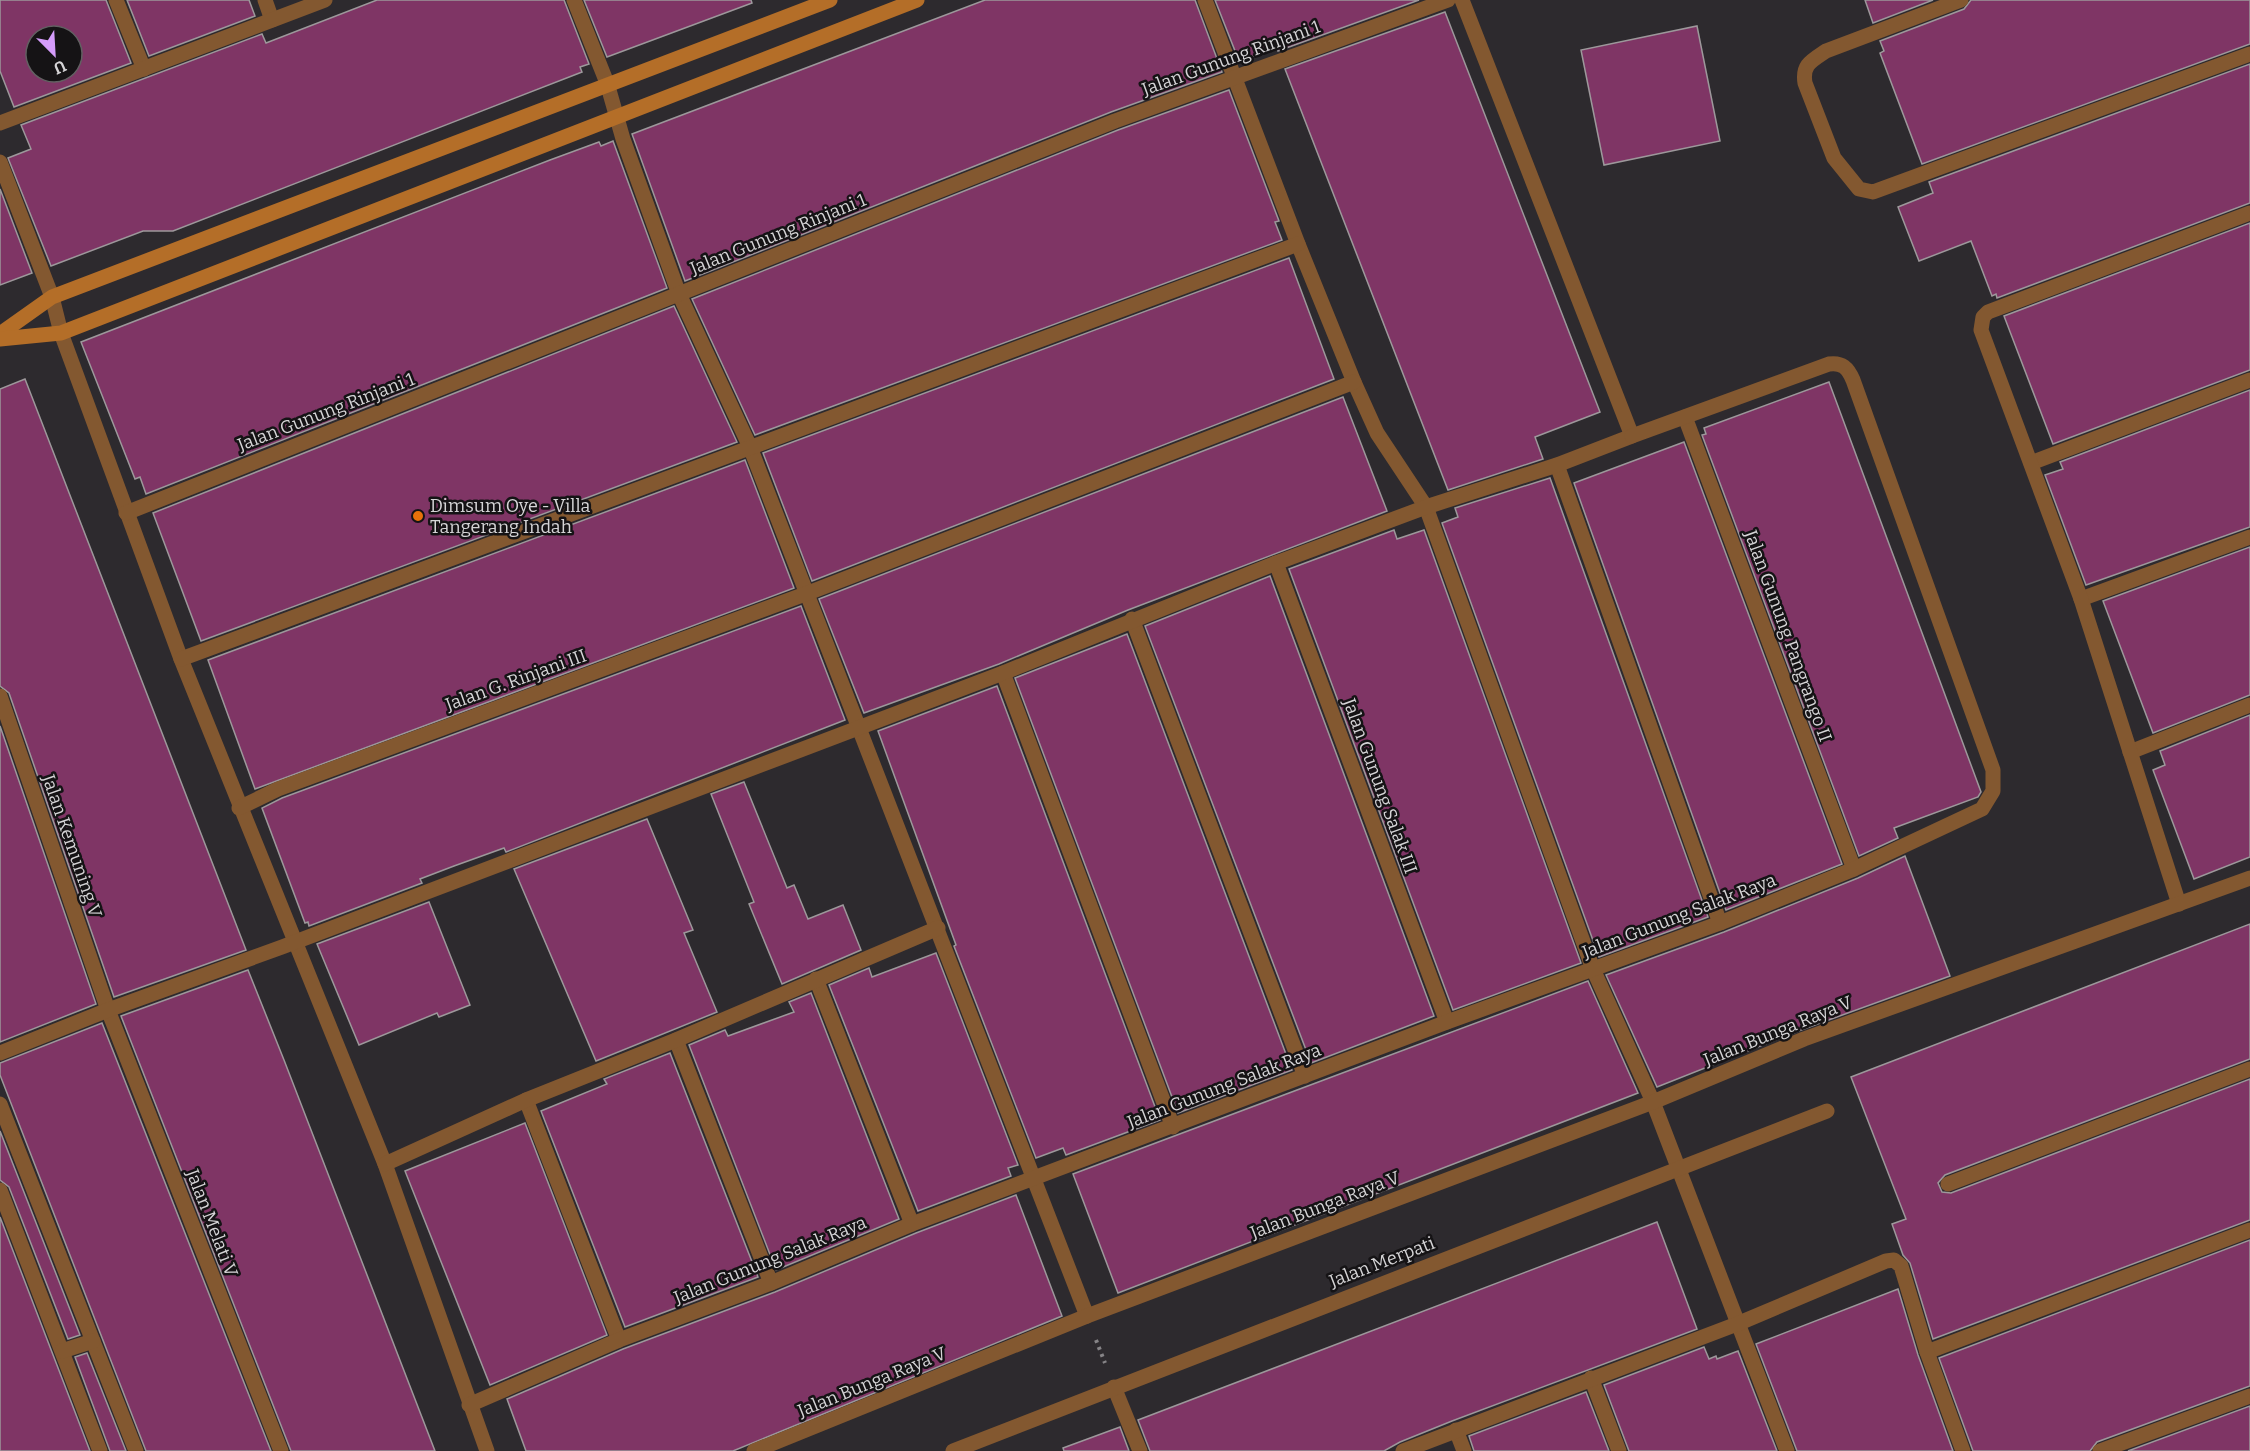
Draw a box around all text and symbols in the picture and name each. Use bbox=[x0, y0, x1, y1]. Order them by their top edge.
street label: Jalan Gunung Rinjani 1 bbox=[1138, 15, 1324, 101]
north arrow bbox=[24, 24, 84, 84]
text: U bbox=[50, 56, 69, 78]
street label: Jalan Gunung Rinjani 1 bbox=[686, 188, 870, 280]
street label: Jalan Gunung Rinjani 1 bbox=[233, 368, 418, 456]
place label: Dimsum Oye - Villa Tangerang Indah bbox=[430, 495, 590, 538]
marker: Dimsum Oye - Villa Tangerang Indah bbox=[411, 509, 425, 523]
street label: Jalan Gunung Pangrango II bbox=[1739, 526, 1837, 745]
street label: Jalan G. Rinjani III bbox=[442, 644, 589, 716]
street label: Jalan Gunung Salak III bbox=[1338, 694, 1422, 877]
street label: Jalan Kemuning V bbox=[37, 771, 107, 921]
street label: Jalan Gunung Salak Raya bbox=[1578, 869, 1779, 963]
street label: Jalan Bunga Raya V bbox=[1700, 991, 1856, 1071]
street label: Jalan Gunung Salak Raya bbox=[1123, 1039, 1324, 1133]
street label: Jalan Melati V bbox=[181, 1165, 243, 1280]
street label: Jalan Bunga Raya V bbox=[1246, 1166, 1403, 1244]
street label: Jalan Gunung Salak Raya bbox=[670, 1211, 870, 1309]
street label: Jalan Merpati bbox=[1325, 1232, 1438, 1293]
street label: Jalan Bunga Raya V bbox=[794, 1342, 950, 1422]

